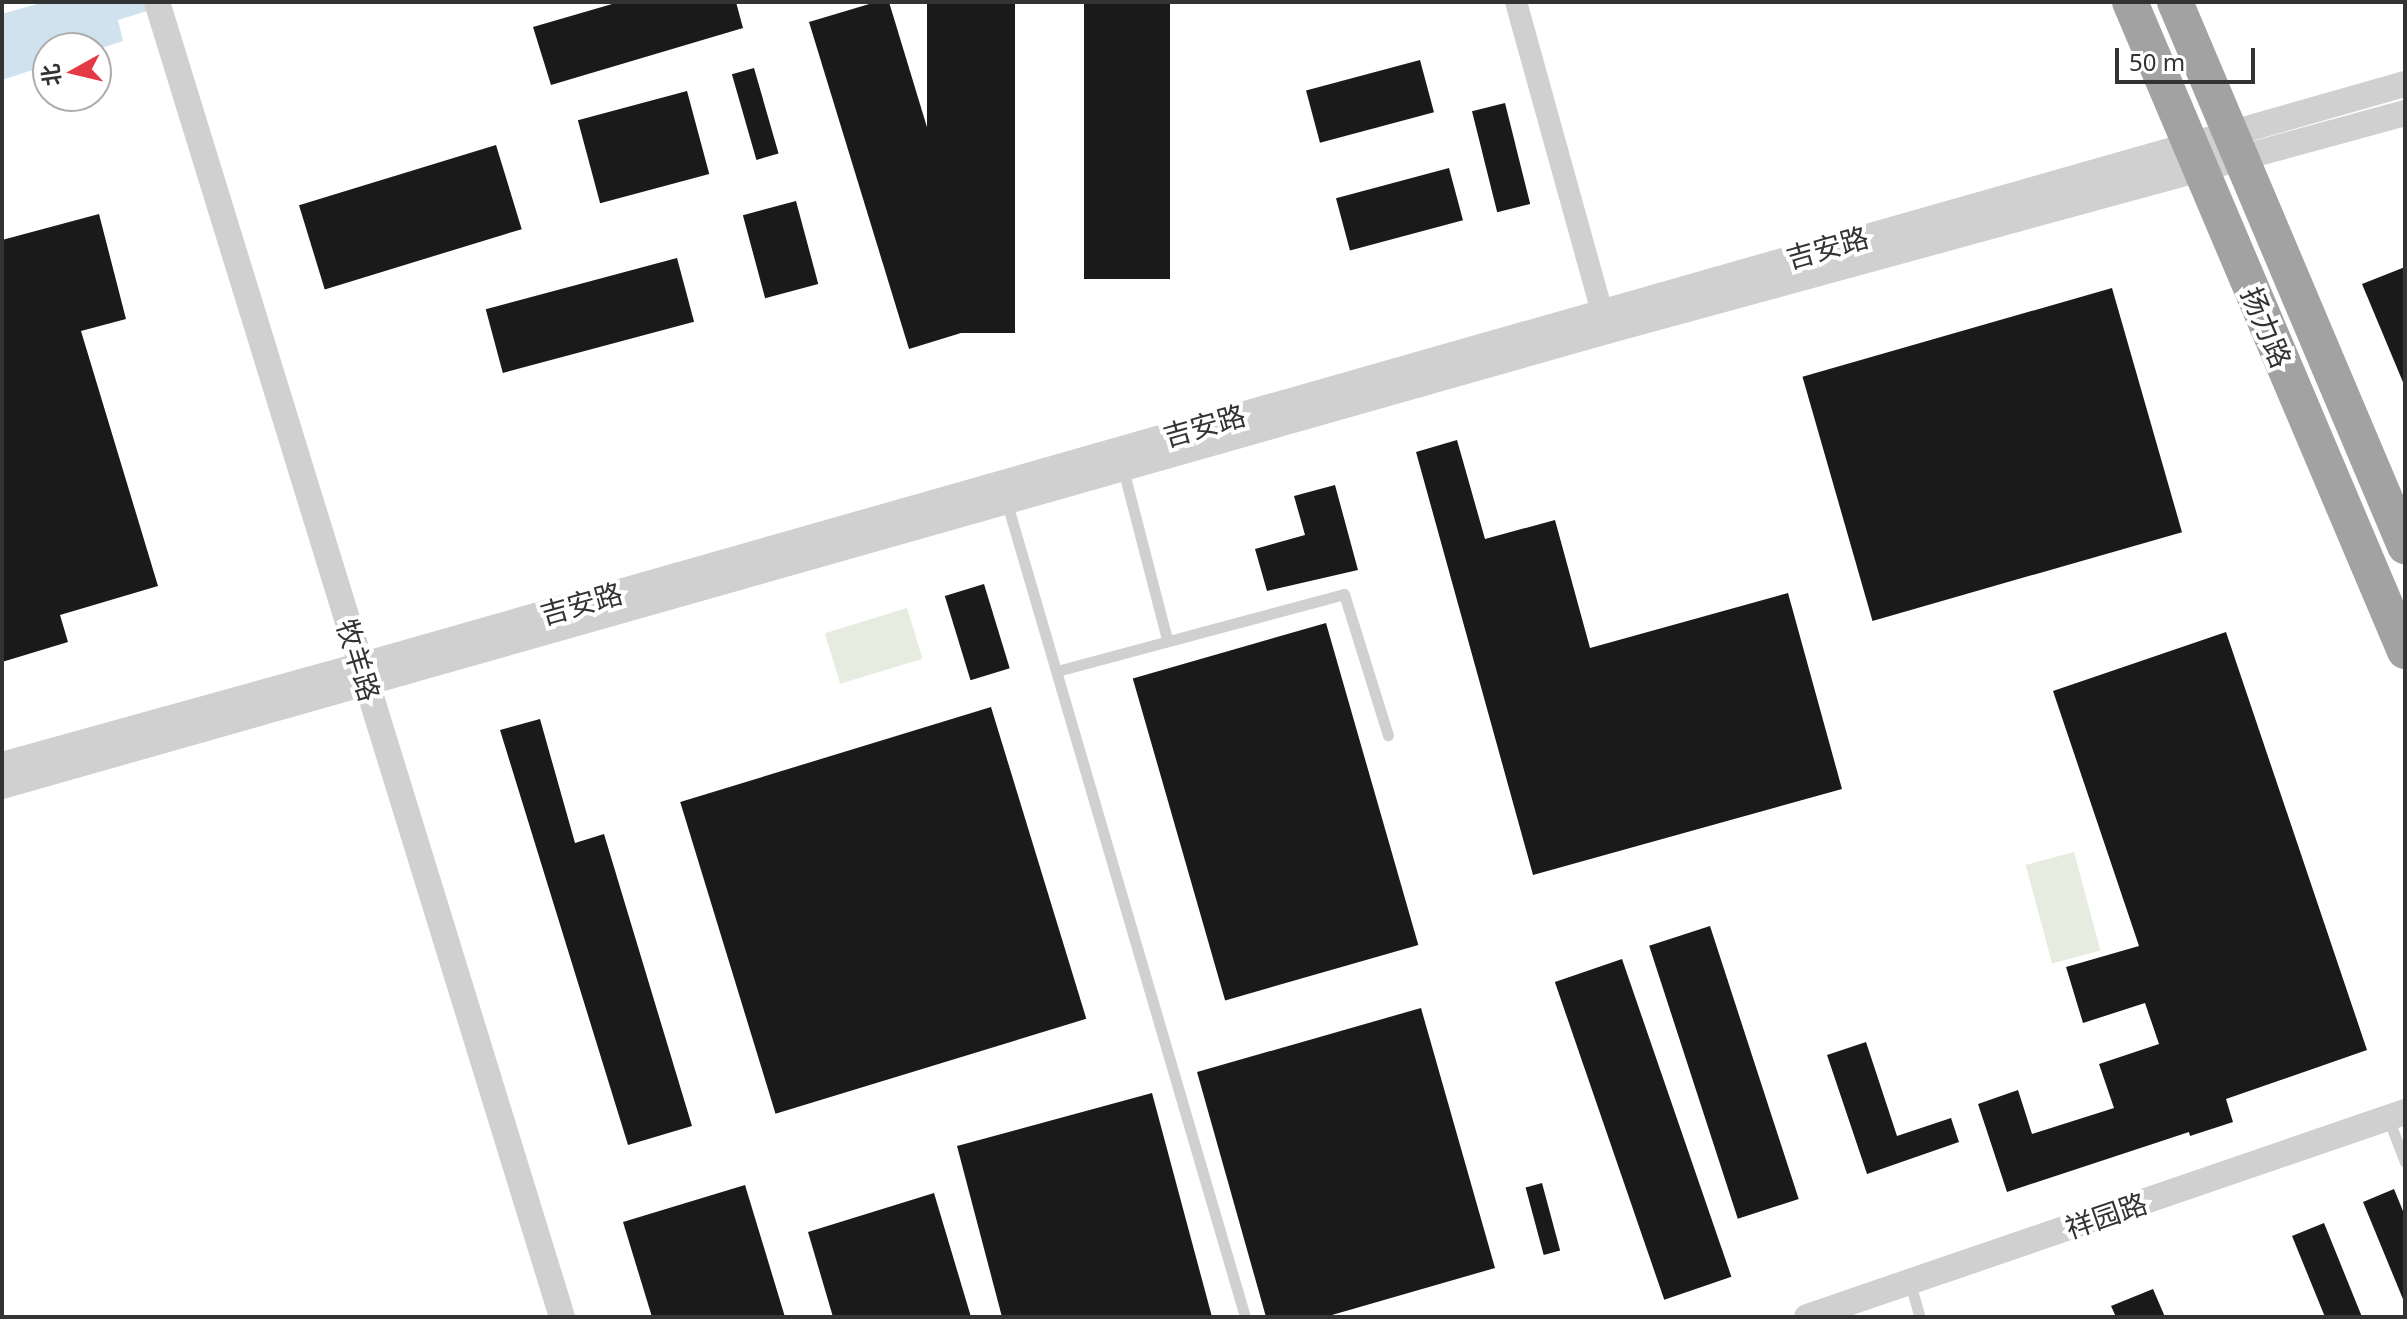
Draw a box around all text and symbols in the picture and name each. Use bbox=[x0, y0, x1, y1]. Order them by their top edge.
north arrow bbox=[32, 32, 112, 112]
scale bar bbox=[2119, 32, 2259, 82]
text: 50 m bbox=[2129, 45, 2185, 78]
text: 北 bbox=[34, 62, 67, 88]
street label: 吉安路 bbox=[1782, 219, 1872, 275]
street label: 扬力路 bbox=[2235, 282, 2299, 372]
street label: 吉安路 bbox=[1159, 397, 1249, 453]
street label: 吉安路 bbox=[536, 575, 626, 631]
street label: 牧羊路 bbox=[331, 615, 387, 705]
street label: 祥园路 bbox=[2061, 1185, 2151, 1245]

